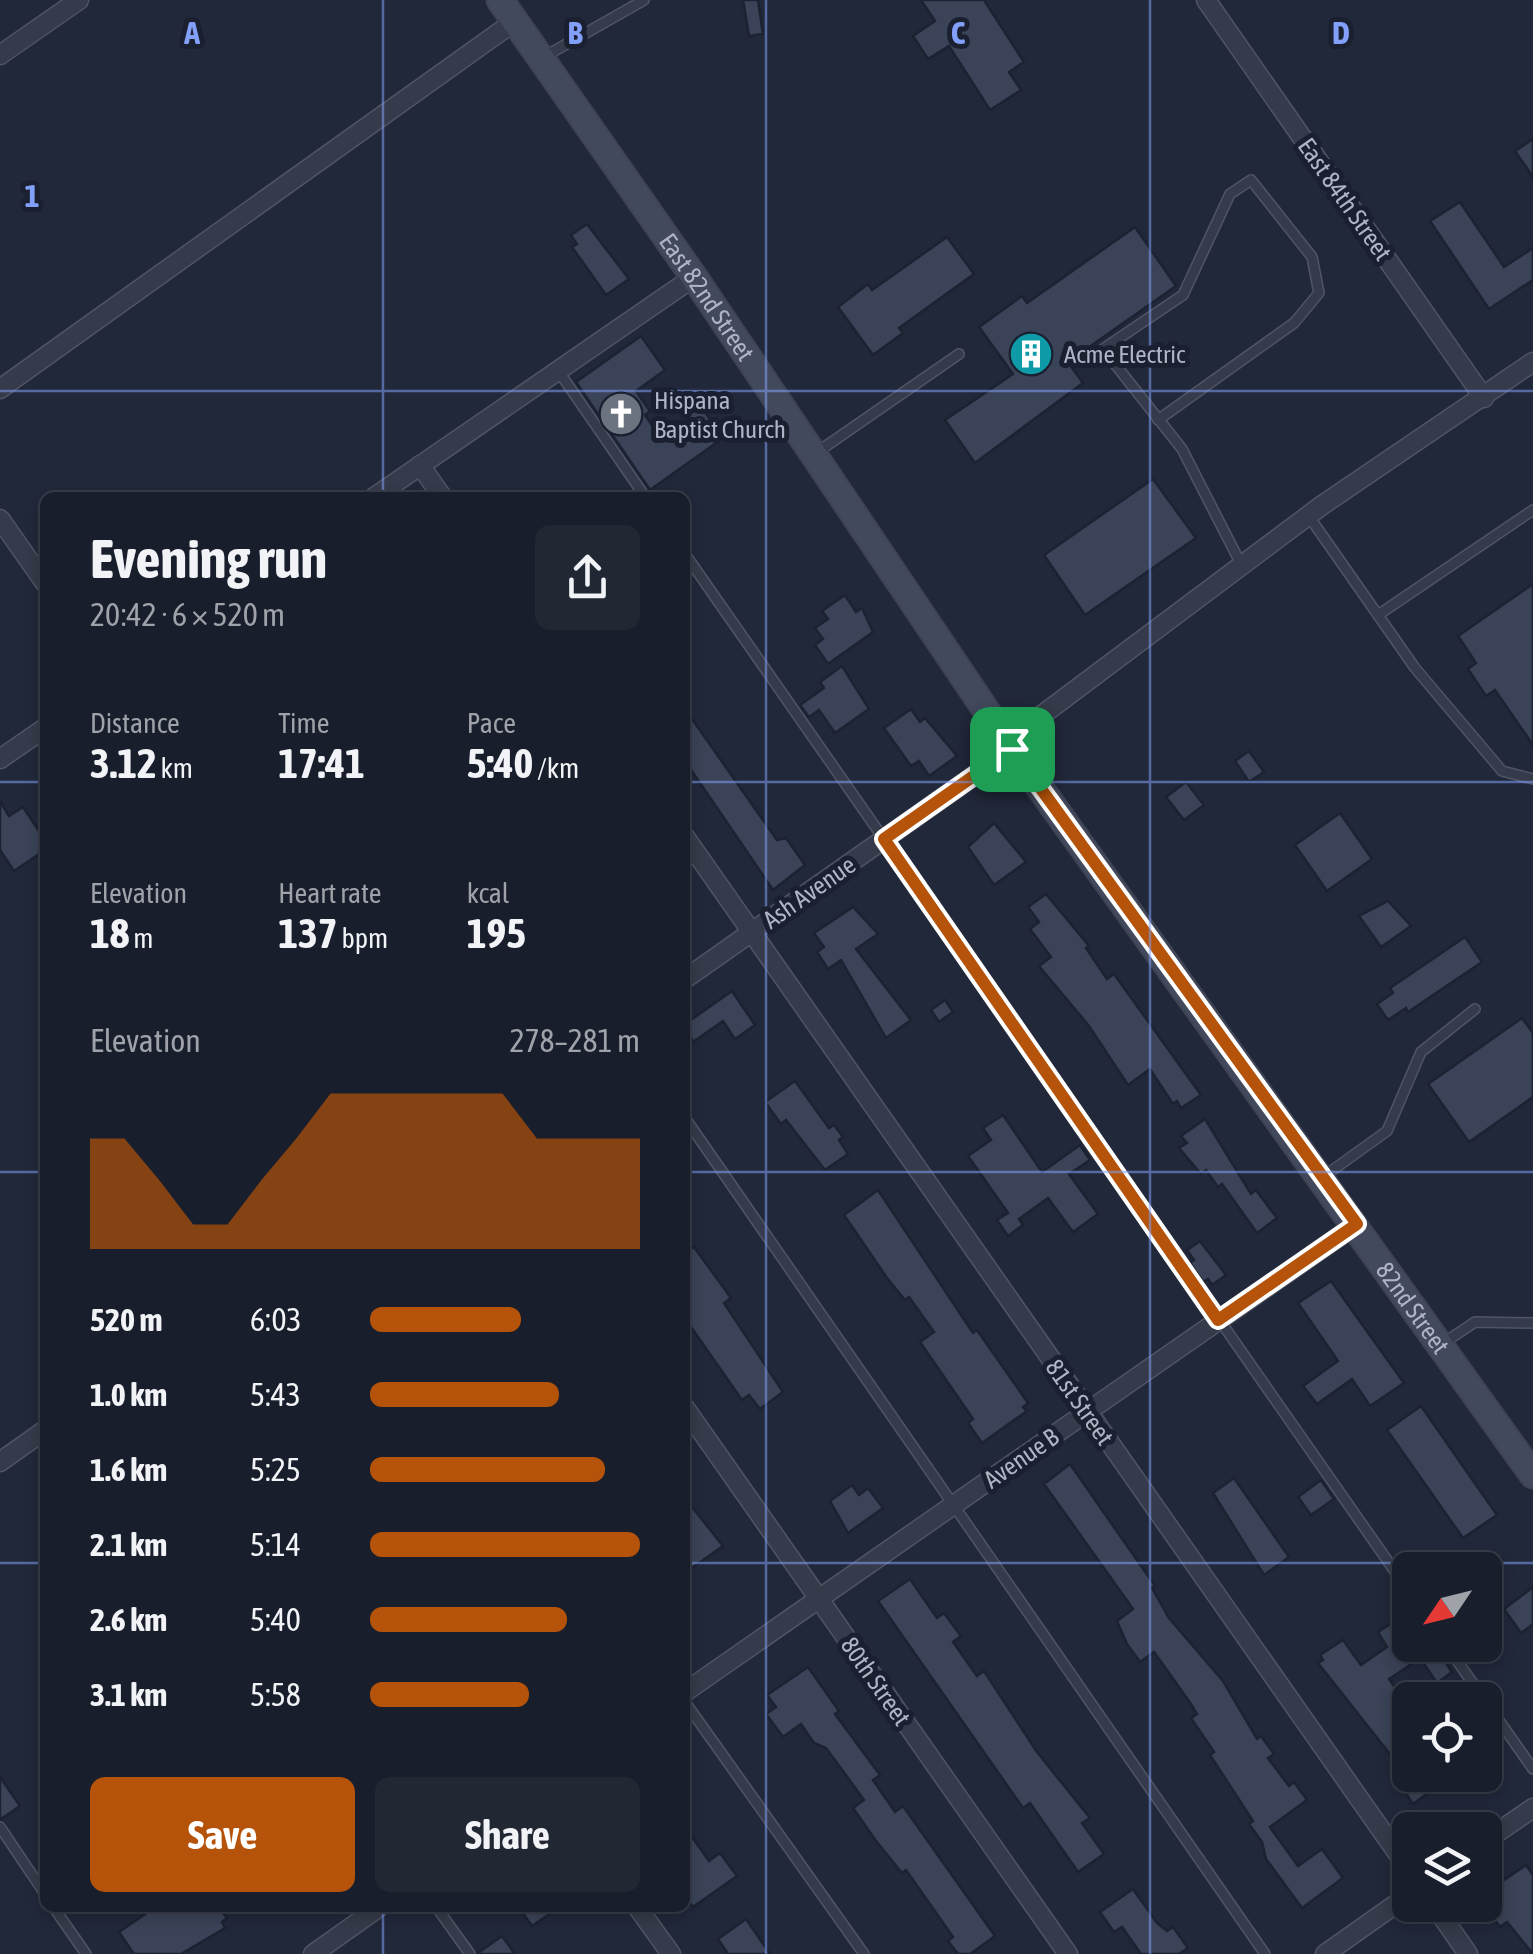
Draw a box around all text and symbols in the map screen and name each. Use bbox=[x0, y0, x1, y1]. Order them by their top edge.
text: A bbox=[183, 14, 200, 51]
text: B bbox=[567, 14, 583, 51]
text: C bbox=[951, 14, 966, 51]
text: D bbox=[1332, 14, 1350, 51]
street label: East 84th Street bbox=[1293, 132, 1397, 266]
text: 1 bbox=[24, 177, 40, 214]
street label: East 82nd Street bbox=[654, 228, 760, 366]
building icon: Acme Electric bbox=[1008, 331, 1054, 377]
place label: Acme Electric bbox=[1064, 340, 1186, 368]
place label: Hispana Baptist Church bbox=[654, 386, 786, 443]
church icon: Hispana Baptist Church bbox=[598, 391, 644, 437]
button: share bbox=[535, 525, 640, 630]
text: Evening run bbox=[90, 527, 327, 590]
text: 20:42 · 6 × 520 m bbox=[90, 596, 285, 633]
text: Distance bbox=[90, 707, 180, 739]
text: Time bbox=[278, 707, 329, 739]
text: Pace bbox=[467, 707, 516, 739]
pin bbox=[970, 707, 1055, 792]
icon: arrive bbox=[985, 722, 1040, 777]
text: 3.12 bbox=[90, 739, 157, 787]
text: 17:41 bbox=[278, 739, 365, 787]
text: 5:40 bbox=[467, 739, 533, 787]
text: km bbox=[157, 752, 193, 784]
text: /km bbox=[533, 752, 579, 784]
street label: Ash Avenue bbox=[758, 850, 860, 934]
text: Elevation bbox=[90, 877, 187, 909]
text: Heart rate bbox=[278, 877, 381, 909]
text: kcal bbox=[467, 877, 509, 909]
text: 18 bbox=[90, 909, 129, 957]
text: 137 bbox=[278, 909, 338, 957]
text: 195 bbox=[467, 909, 526, 957]
text: m bbox=[129, 922, 153, 954]
text: bpm bbox=[338, 922, 388, 954]
text: Elevation bbox=[90, 1022, 201, 1059]
text: 278–281 m bbox=[510, 1022, 640, 1059]
street label: 82nd Street bbox=[1371, 1257, 1455, 1359]
text: 520 m bbox=[90, 1301, 163, 1338]
text: 6:03 bbox=[250, 1301, 301, 1338]
street label: 81st Street bbox=[1040, 1354, 1120, 1450]
text: 1.0 km bbox=[90, 1376, 167, 1413]
text: 5:43 bbox=[250, 1376, 301, 1413]
street label: Avenue B bbox=[978, 1422, 1064, 1494]
text: 1.6 km bbox=[90, 1451, 167, 1488]
text: 5:25 bbox=[250, 1451, 301, 1488]
text: 2.1 km bbox=[90, 1526, 167, 1563]
text: 5:14 bbox=[250, 1526, 301, 1563]
north arrow bbox=[1392, 1552, 1502, 1662]
map controls bbox=[1392, 1552, 1502, 1922]
text: 2.6 km bbox=[90, 1601, 167, 1638]
text: 5:40 bbox=[250, 1601, 301, 1638]
street label: 80th Street bbox=[836, 1632, 916, 1730]
text: 3.1 km bbox=[90, 1676, 167, 1713]
text: 5:58 bbox=[250, 1676, 301, 1713]
button: locate bbox=[1392, 1682, 1502, 1792]
button: Save bbox=[90, 1777, 355, 1892]
button: Share bbox=[375, 1777, 640, 1892]
button: layers bbox=[1392, 1812, 1502, 1922]

